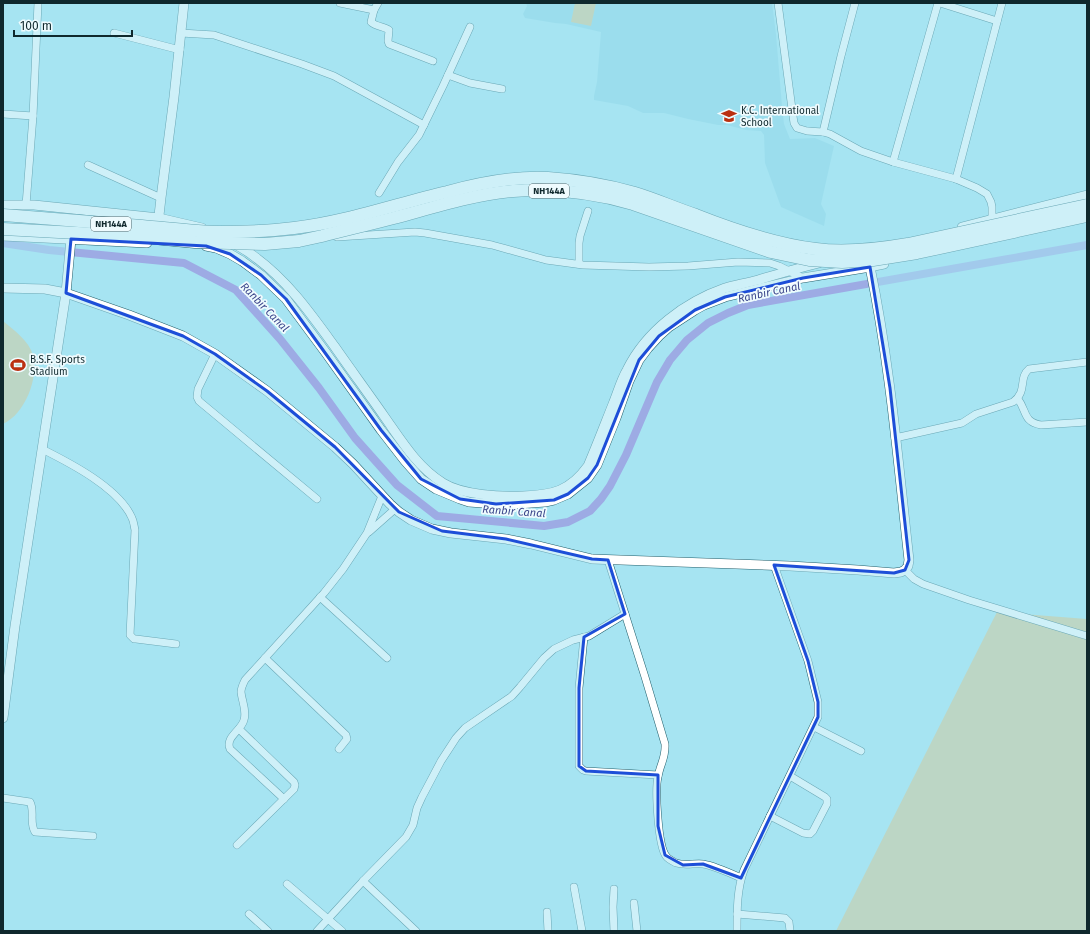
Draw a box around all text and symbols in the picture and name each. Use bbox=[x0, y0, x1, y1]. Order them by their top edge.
scale bar bbox=[14, 12, 132, 38]
text: 100 m bbox=[20, 19, 52, 33]
place label: K.C. International School bbox=[741, 105, 819, 129]
school or university icon: K.C. International School bbox=[720, 107, 738, 125]
road number: NH144A bbox=[529, 184, 569, 198]
road number: NH144A bbox=[91, 217, 131, 231]
water label: Ranbir Canal bbox=[238, 280, 291, 335]
water label: Ranbir Canal bbox=[737, 280, 802, 305]
place label: B.S.F. Sports Stadium bbox=[30, 354, 85, 378]
sports icon: B.S.F. Sports Stadium bbox=[9, 356, 27, 374]
water label: Ranbir Canal bbox=[482, 503, 546, 520]

